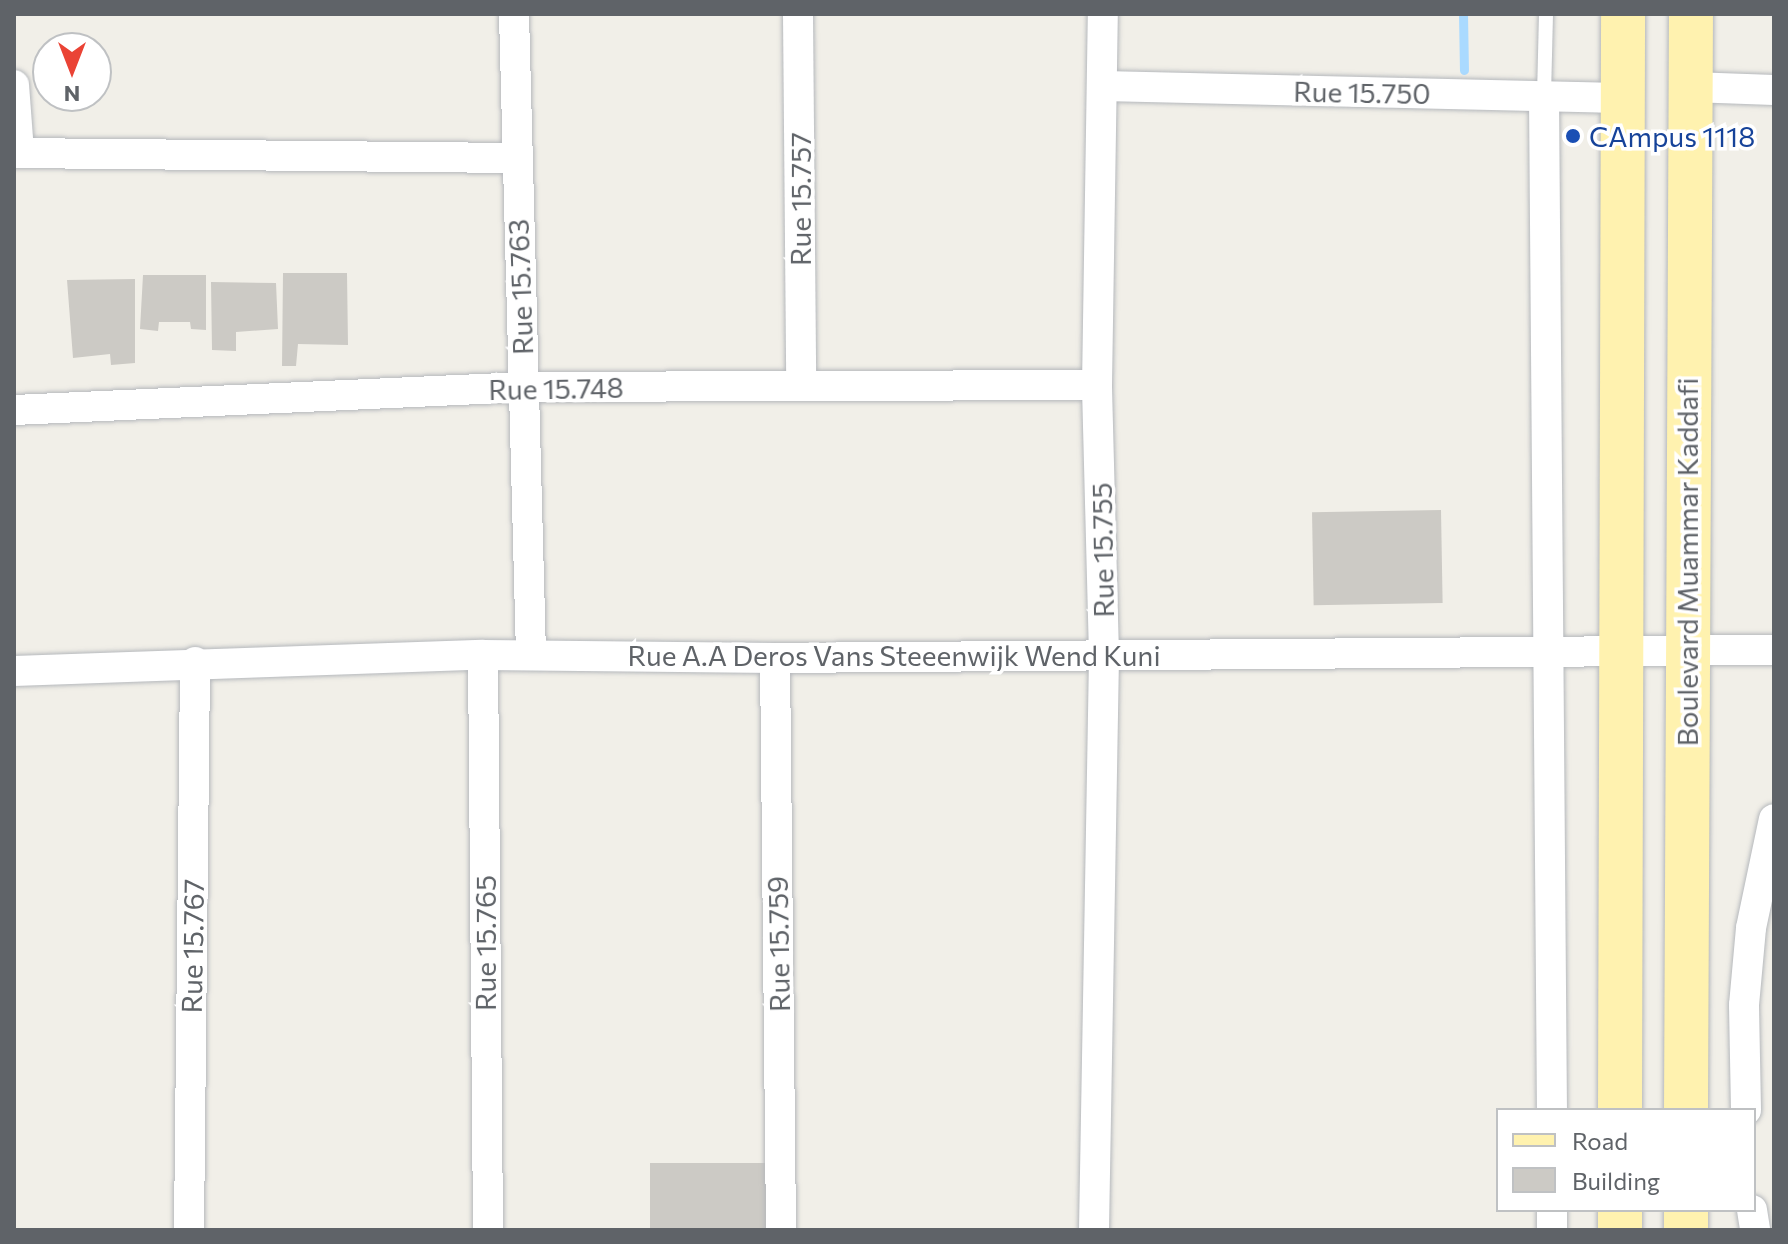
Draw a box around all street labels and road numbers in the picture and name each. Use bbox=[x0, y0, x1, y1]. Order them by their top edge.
street label: Rue 15.750 bbox=[1293, 74, 1431, 110]
street label: Rue 15.757 bbox=[783, 132, 817, 266]
street label: Rue 15.763 bbox=[501, 219, 539, 355]
street label: Rue 15.748 bbox=[488, 370, 624, 406]
street label: Boulevard Muammar Kaddafi bbox=[1670, 378, 1704, 746]
street label: Rue 15.755 bbox=[1084, 482, 1120, 618]
street label: Rue A.A Deros Vans Steeenwijk Wend Kuni bbox=[627, 638, 1161, 672]
street label: Rue 15.765 bbox=[468, 875, 502, 1011]
street label: Rue 15.759 bbox=[760, 876, 796, 1012]
street label: Rue 15.767 bbox=[174, 878, 210, 1014]

